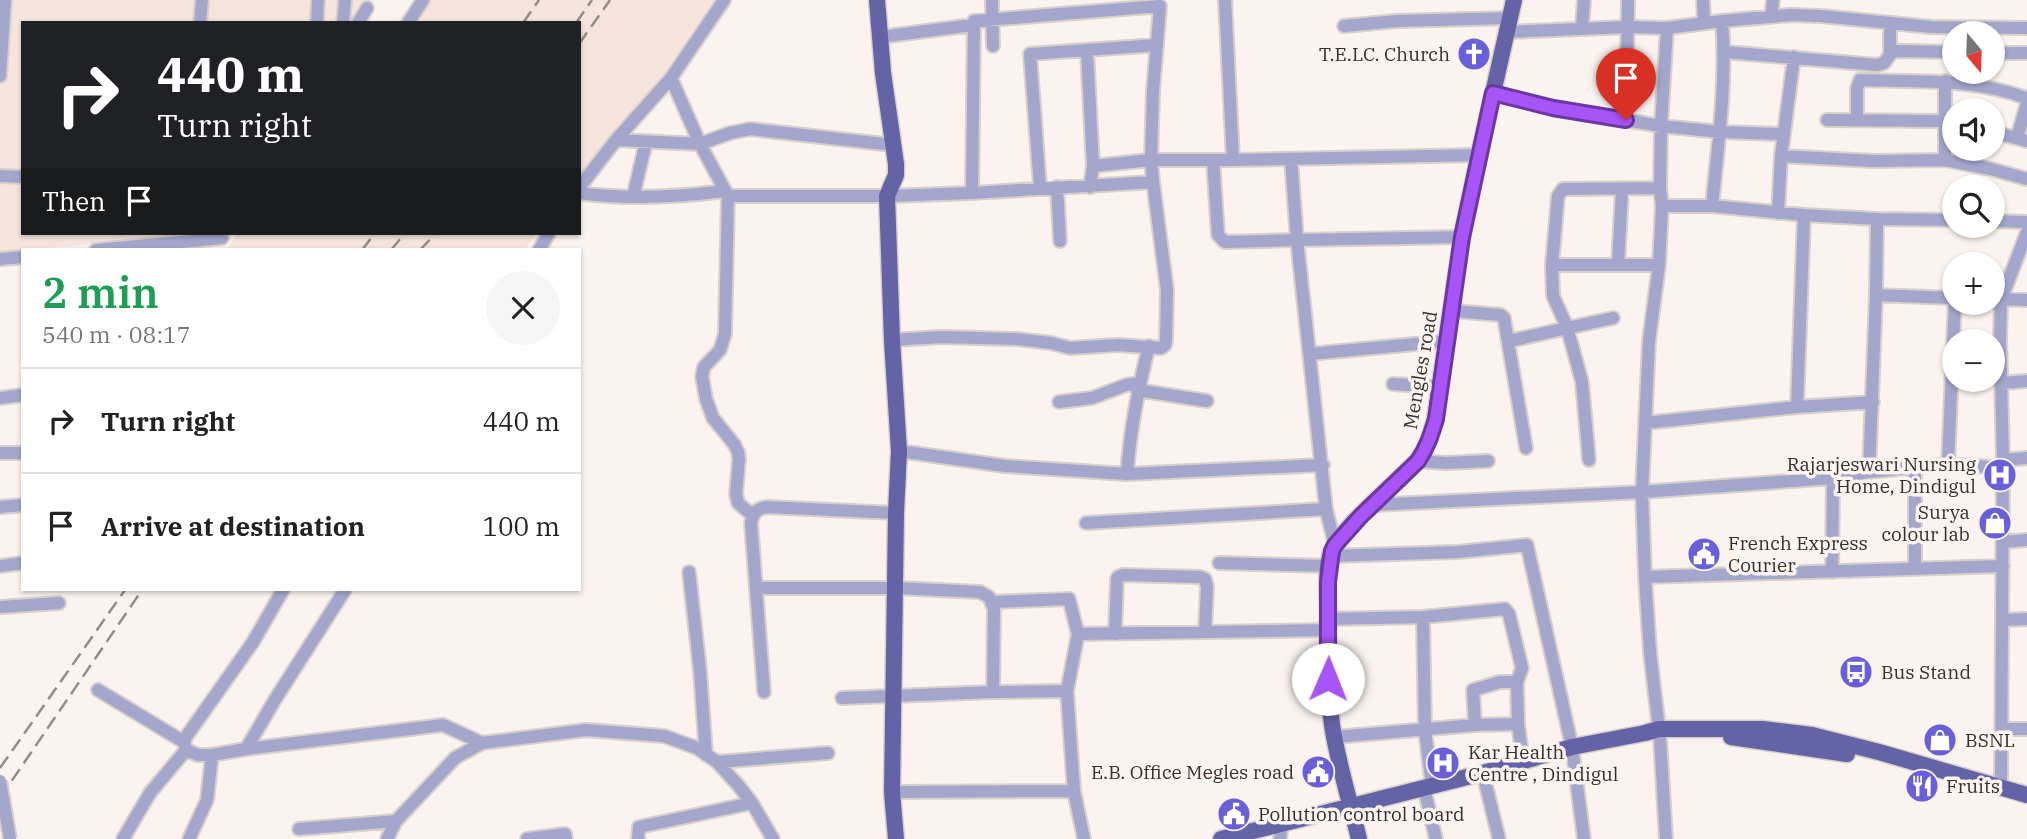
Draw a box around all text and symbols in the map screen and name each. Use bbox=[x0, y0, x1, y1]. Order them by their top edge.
north arrow bbox=[1942, 21, 2006, 84]
map controls bbox=[1942, 21, 2005, 392]
church icon: T.E.LC. Church bbox=[1455, 35, 1493, 73]
text: 440 m bbox=[157, 42, 304, 105]
place label: T.E.LC. Church bbox=[1319, 42, 1450, 66]
pin bbox=[1596, 48, 1656, 120]
icon: right bbox=[42, 49, 133, 140]
icon: arrive bbox=[1607, 59, 1645, 97]
button: sound bbox=[1942, 98, 2005, 161]
text: Turn right bbox=[157, 104, 312, 146]
button: search bbox=[1942, 175, 2005, 238]
icon: arrive bbox=[120, 182, 158, 220]
text: Then bbox=[42, 184, 106, 218]
button: + bbox=[1942, 252, 2005, 315]
text: 2 min bbox=[42, 265, 159, 320]
button: close bbox=[486, 271, 560, 345]
street label: Mengles road bbox=[1398, 309, 1442, 431]
text: 540 m · 08:17 bbox=[42, 319, 191, 349]
button: − bbox=[1942, 329, 2005, 392]
icon: right bbox=[42, 402, 80, 440]
text: Turn right bbox=[101, 404, 235, 438]
text: 440 m bbox=[482, 404, 560, 438]
place label: Rajarjeswari Nursing Home, Dindigul bbox=[1787, 452, 1977, 498]
hospital icon: Rajarjeswari Nursing Home, Dindigul bbox=[1981, 456, 2019, 494]
place label: Surya colour lab bbox=[1881, 500, 1970, 546]
shop icon: Surya colour lab bbox=[1976, 504, 2014, 542]
icon: arrive bbox=[42, 507, 80, 545]
text: Arrive at destination bbox=[101, 509, 365, 543]
text: 100 m bbox=[482, 509, 560, 543]
place label: French Express Courier bbox=[1728, 531, 1868, 577]
public building icon: French Express Courier bbox=[1685, 535, 1723, 573]
position arrow bbox=[1291, 642, 1365, 716]
bus stop icon: Bus Stand bbox=[1837, 653, 1875, 691]
place label: Bus Stand bbox=[1881, 660, 1971, 684]
shop icon: BSNL bbox=[1921, 721, 1959, 759]
place label: BSNL bbox=[1965, 728, 2015, 752]
place label: Kar Health Centre , Dindigul bbox=[1468, 740, 1619, 786]
hospital icon: Kar Health Centre , Dindigul bbox=[1424, 744, 1462, 782]
public building icon: E.B. Office Megles road bbox=[1299, 753, 1337, 791]
place label: E.B. Office Megles road bbox=[1091, 760, 1294, 784]
restaurant icon: Fruits bbox=[1903, 767, 1941, 805]
place label: Fruits bbox=[1946, 774, 2000, 798]
public building icon: Pollution control board bbox=[1215, 795, 1253, 833]
place label: Pollution control board bbox=[1258, 802, 1465, 826]

